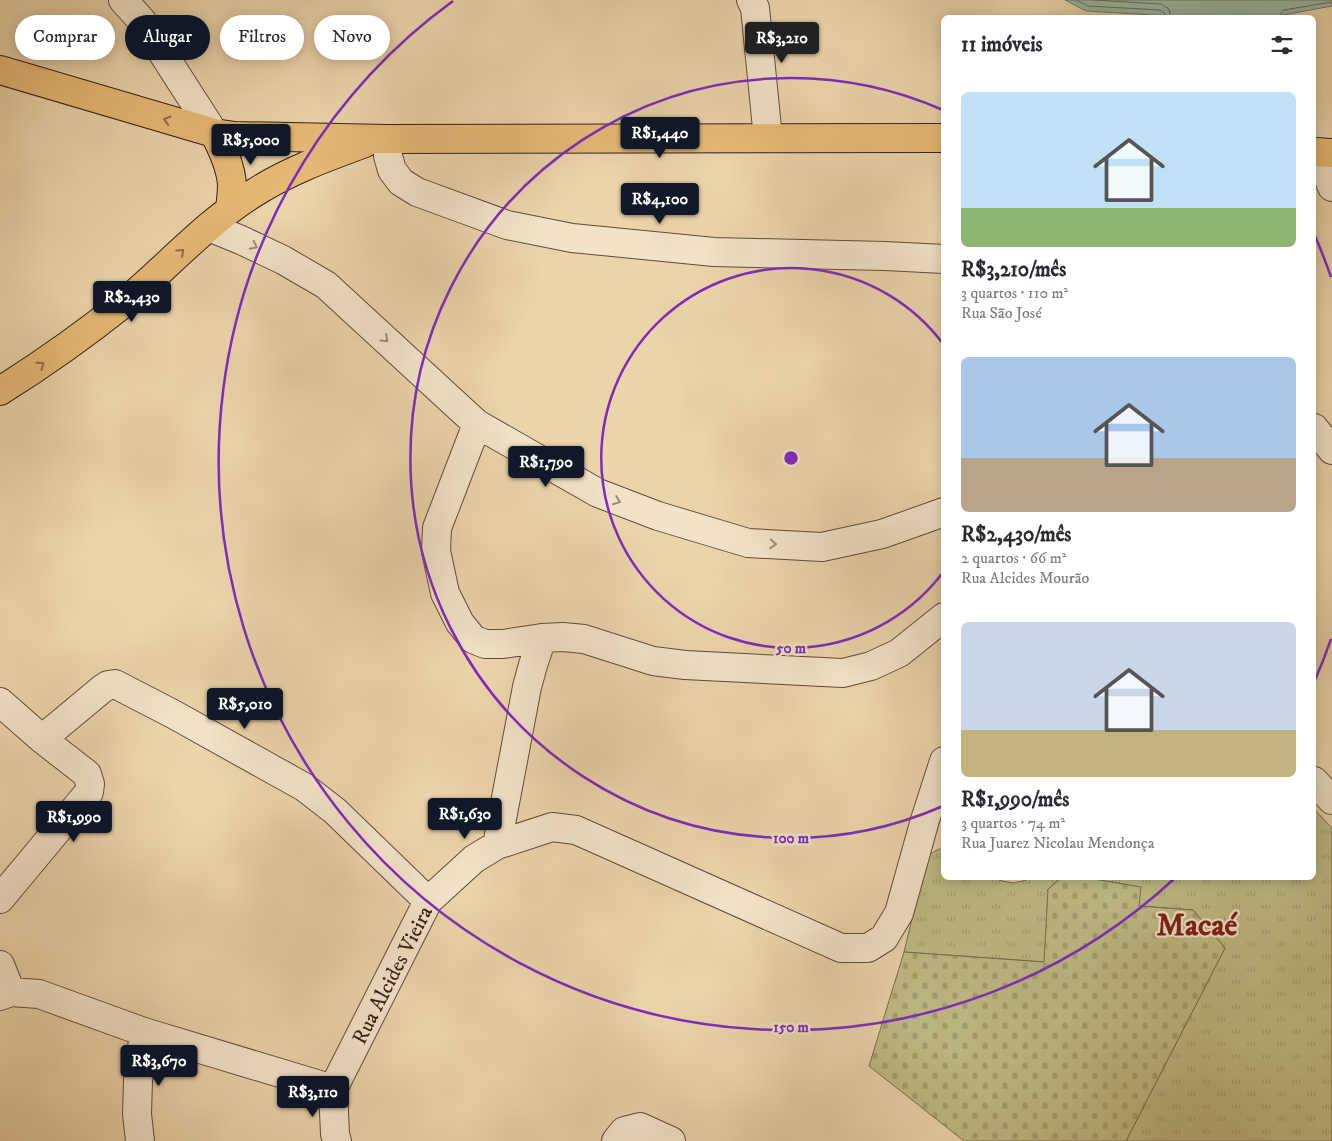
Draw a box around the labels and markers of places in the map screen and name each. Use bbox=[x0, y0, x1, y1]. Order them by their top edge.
pin: R$3,210 bbox=[736, 22, 828, 64]
pin: R$1,440 bbox=[614, 116, 706, 159]
pin: R$5,000 bbox=[205, 124, 297, 166]
pin: R$4,100 bbox=[614, 182, 706, 225]
pin: R$2,430 bbox=[86, 280, 178, 323]
pin: R$1,790 bbox=[500, 446, 592, 488]
centre of rings bbox=[782, 449, 800, 467]
pin: R$5,010 bbox=[199, 688, 291, 730]
pin: R$1,630 bbox=[419, 798, 511, 840]
pin: R$1,990 bbox=[28, 800, 120, 843]
pin: R$3,670 bbox=[113, 1044, 205, 1087]
pin: R$3,110 bbox=[267, 1076, 359, 1118]

